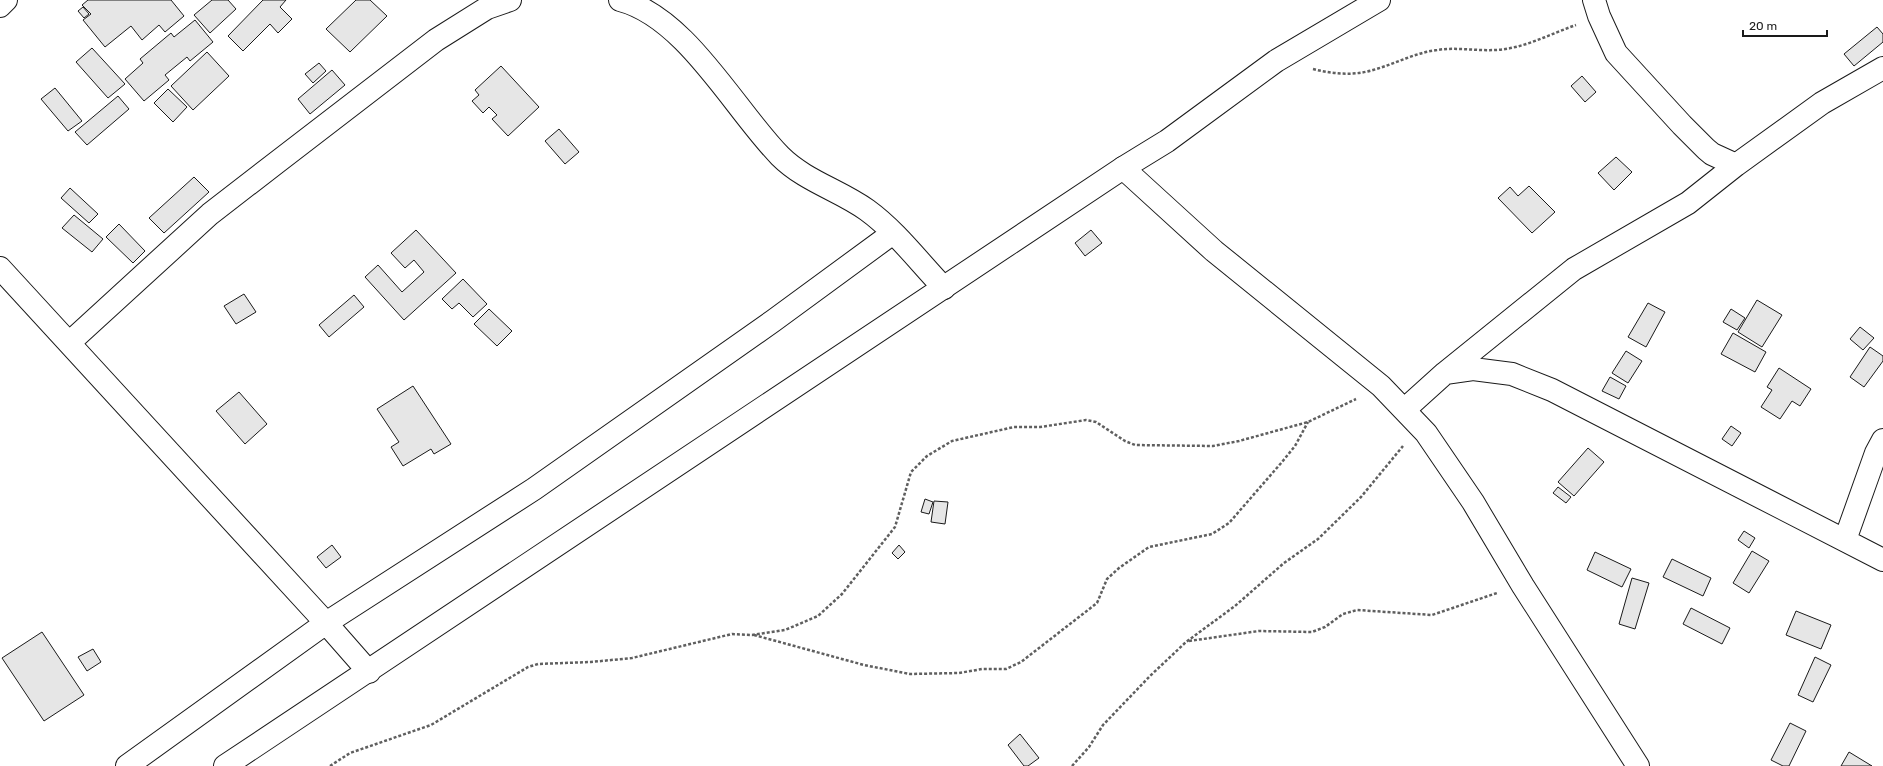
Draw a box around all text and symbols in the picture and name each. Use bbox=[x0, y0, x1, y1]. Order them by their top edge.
scale bar bbox=[1743, 12, 1827, 38]
text: 20 m bbox=[1749, 19, 1777, 33]

